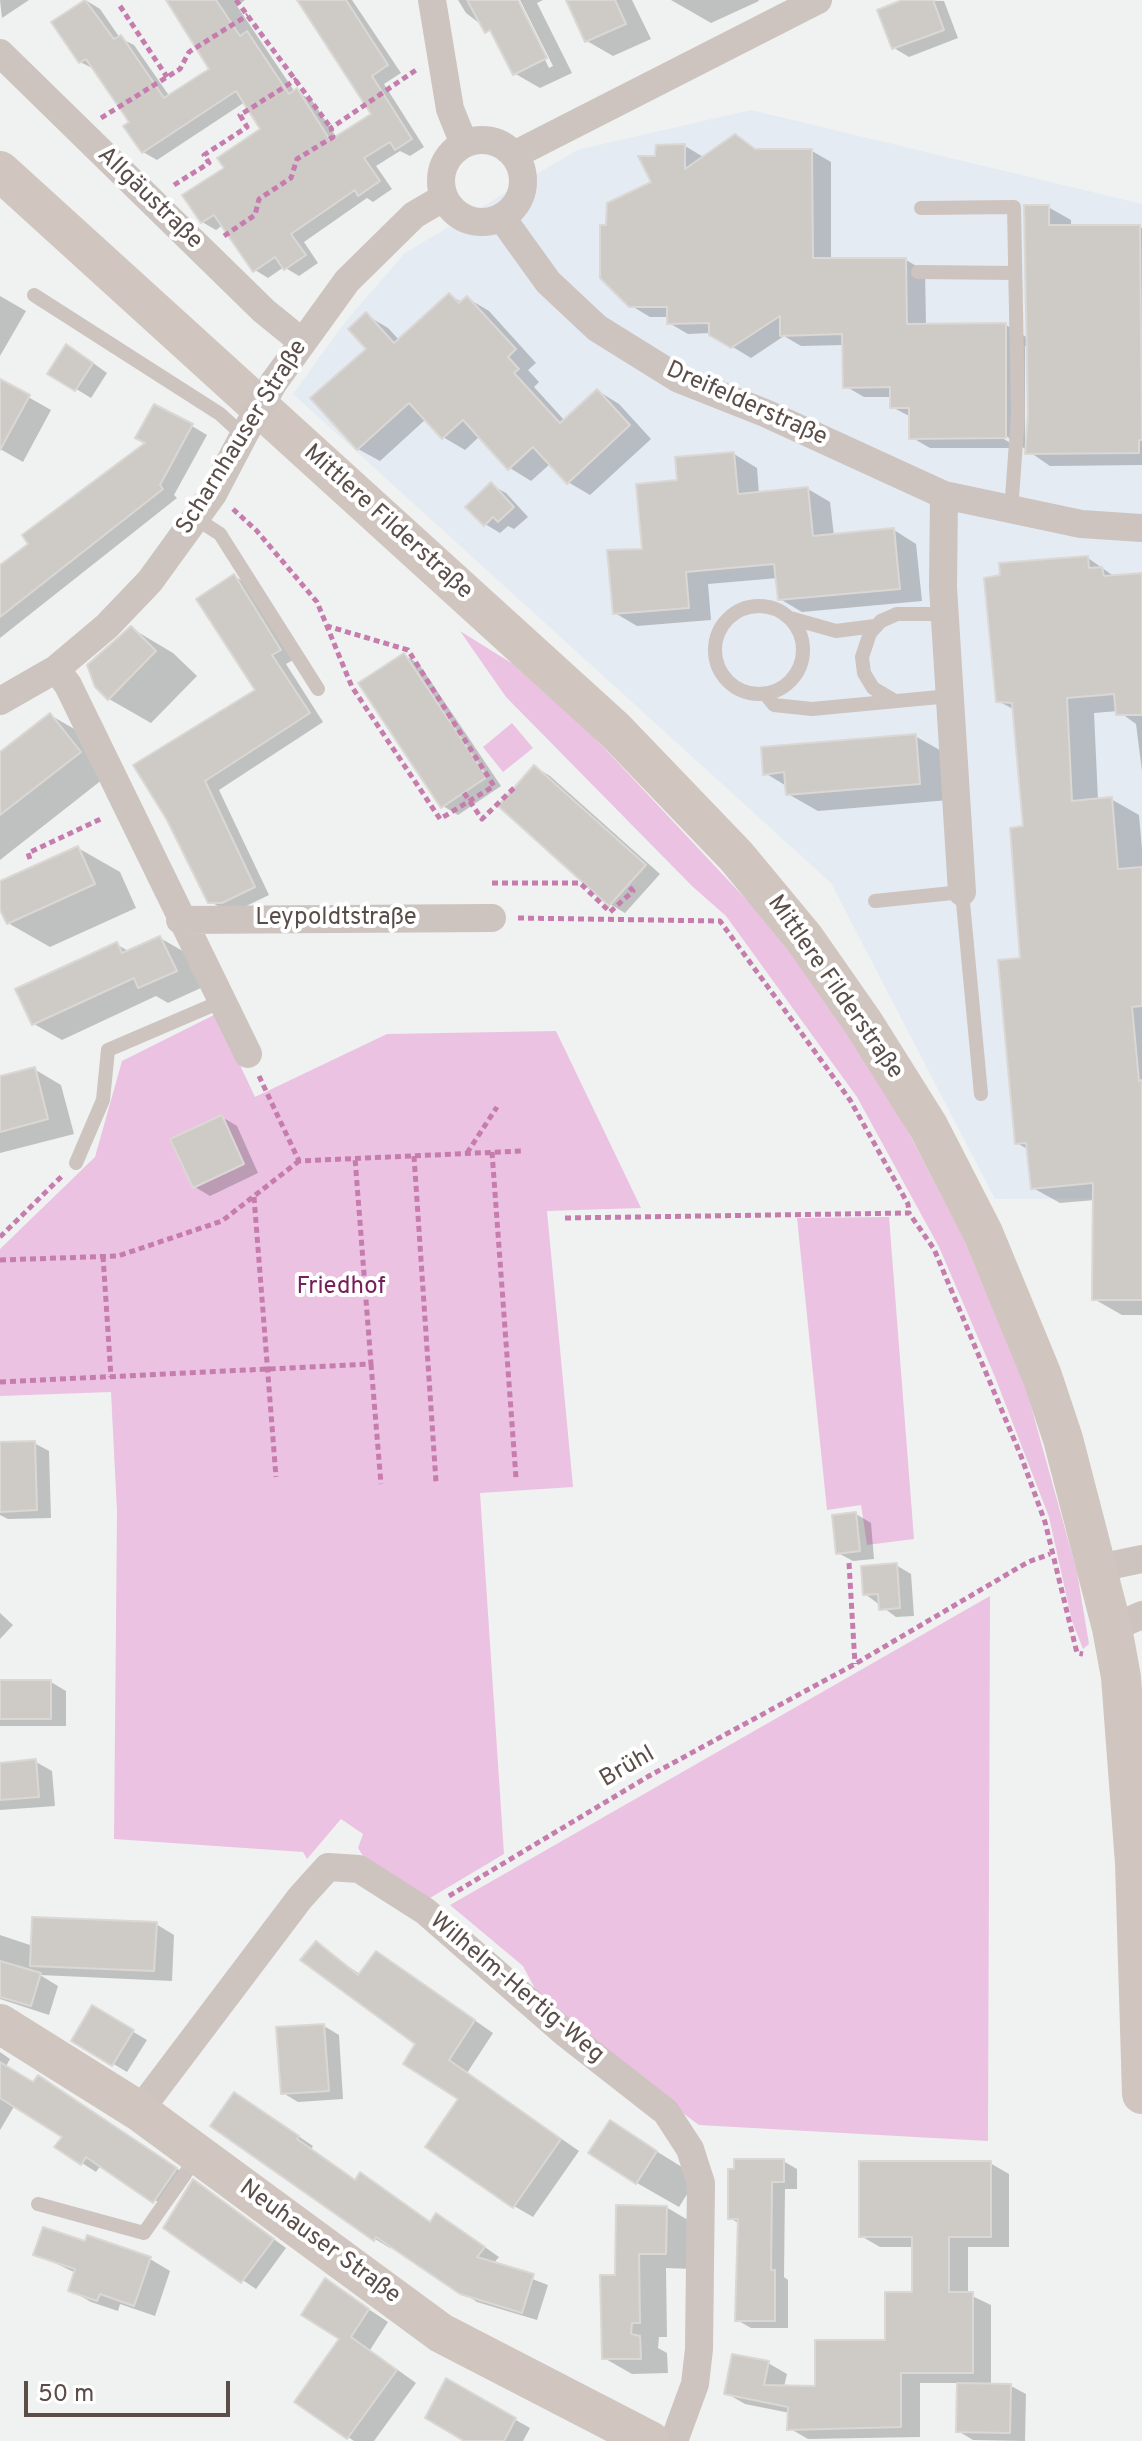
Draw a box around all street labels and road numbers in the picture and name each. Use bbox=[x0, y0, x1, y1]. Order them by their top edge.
street label: Allgäustraße bbox=[90, 142, 208, 256]
street label: Scharnhauser Straße bbox=[171, 335, 315, 541]
street label: Dreifelderstraße bbox=[661, 357, 831, 453]
street label: Mittlere Filderstraße bbox=[296, 439, 478, 607]
street label: Mittlere Filderstraße bbox=[760, 891, 908, 1085]
street label: Leypoldtstraße bbox=[255, 905, 417, 933]
street label: Brühl bbox=[596, 1741, 660, 1795]
street label: Wilhelm-Hertig-Weg bbox=[423, 1908, 609, 2070]
street label: Neuhauser Straße bbox=[233, 2175, 405, 2311]

